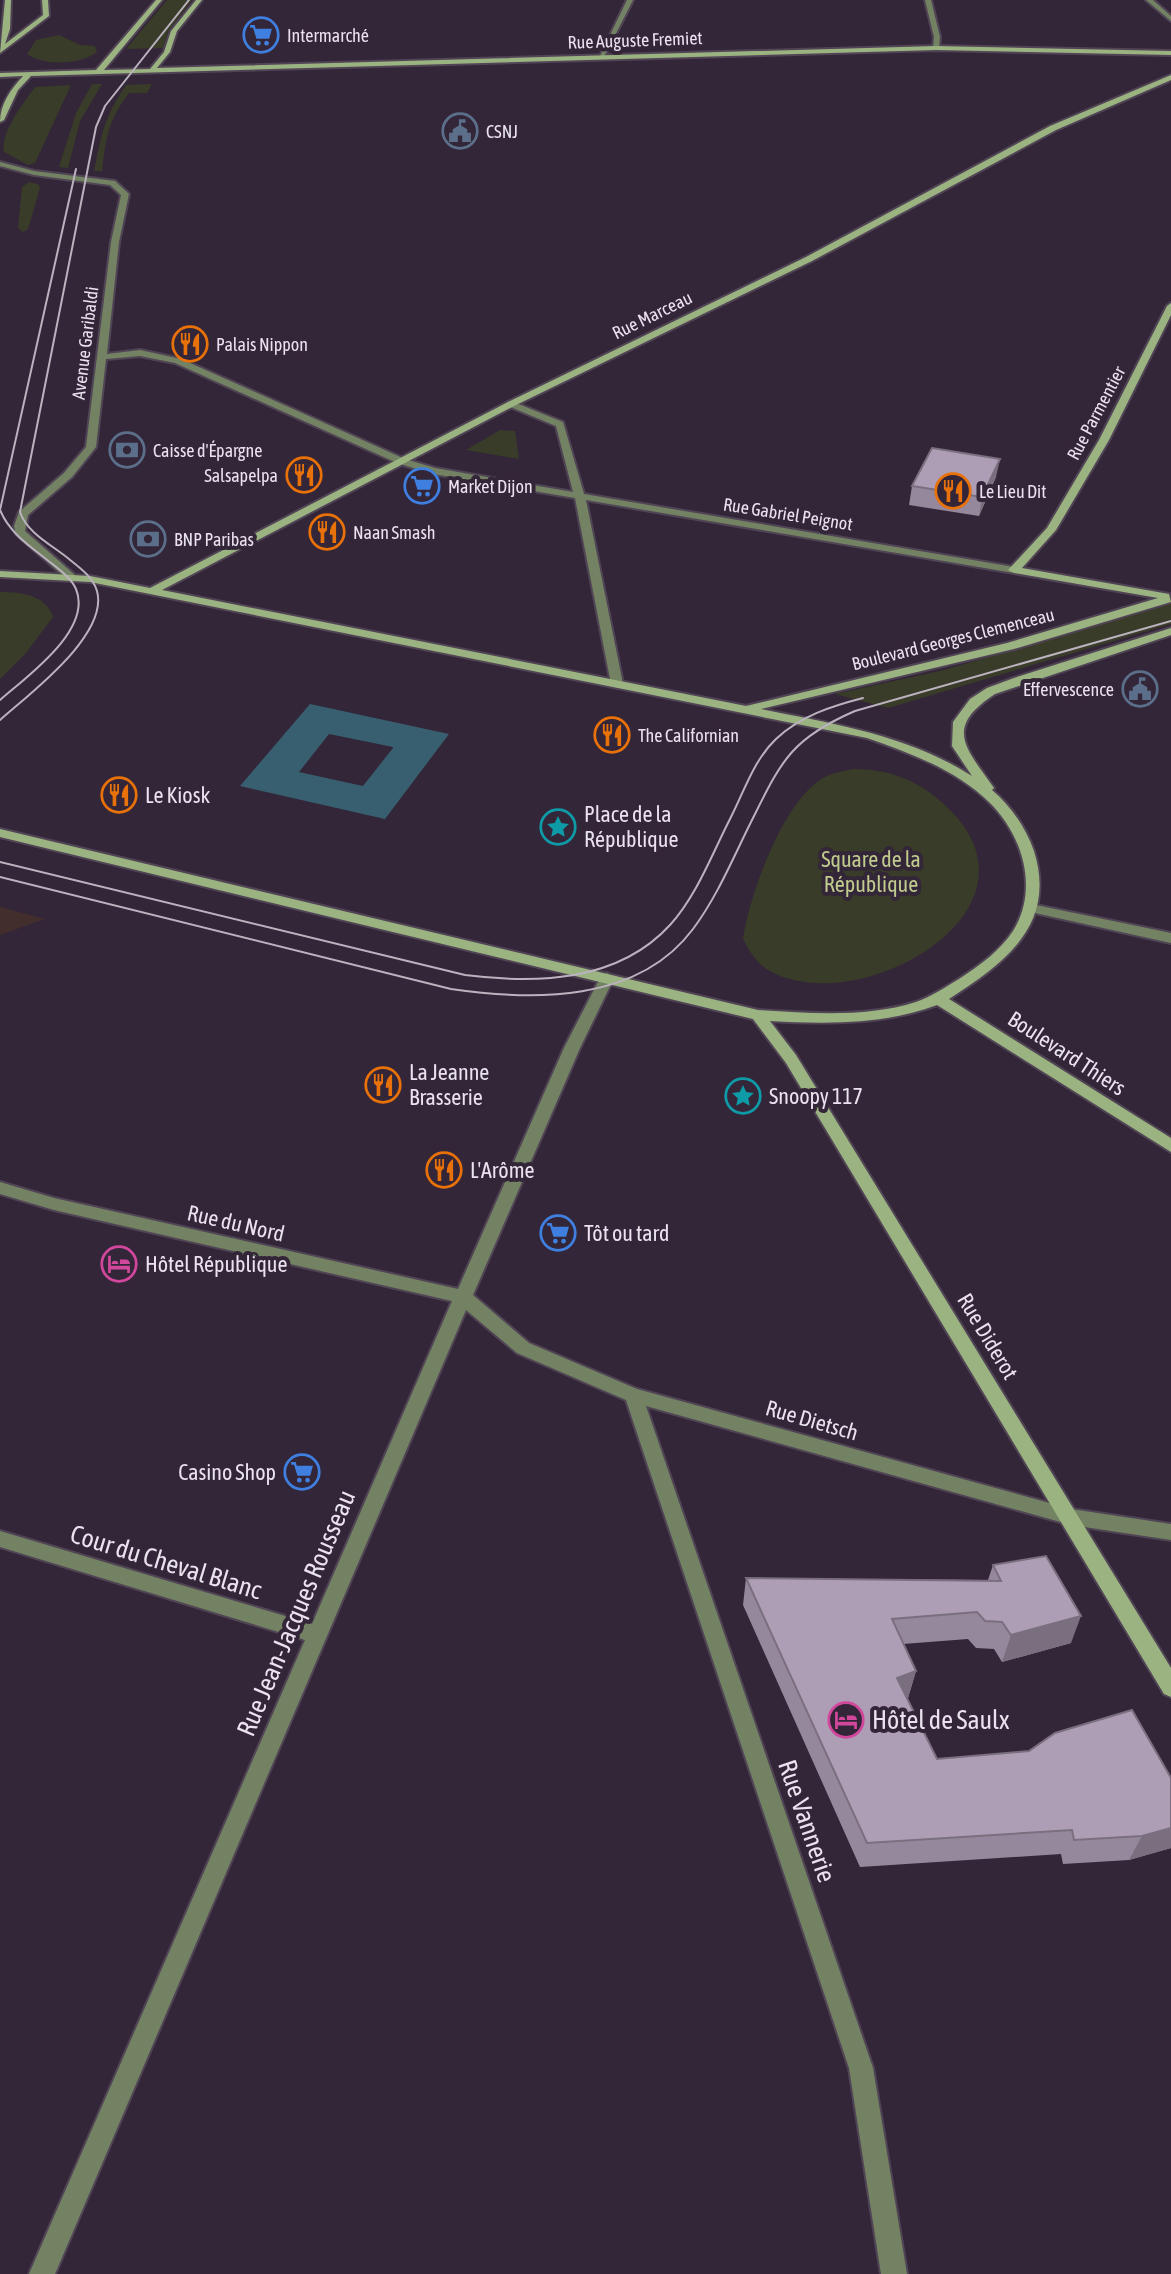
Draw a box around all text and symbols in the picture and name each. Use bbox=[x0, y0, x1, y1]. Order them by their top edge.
supermarket icon: Intermarché bbox=[242, 16, 280, 54]
place label: Intermarché bbox=[287, 25, 369, 46]
street label: Rue Auguste Fremiet bbox=[567, 27, 703, 53]
public building icon: CSNJ bbox=[441, 112, 479, 150]
place label: CSNJ bbox=[486, 121, 518, 142]
street label: Avenue Garibaldi bbox=[68, 285, 102, 401]
street label: Rue Marceau bbox=[609, 287, 695, 343]
restaurant icon: Palais Nippon bbox=[171, 325, 209, 363]
place label: Palais Nippon bbox=[216, 334, 308, 355]
street label: Rue Parmentier bbox=[1063, 362, 1130, 463]
bank icon: Caisse d'Épargne bbox=[108, 431, 146, 469]
place label: Caisse d'Épargne bbox=[153, 440, 262, 461]
restaurant icon: Salsapelpa bbox=[285, 456, 323, 494]
place label: Salsapelpa bbox=[204, 465, 278, 486]
supermarket icon: Market Dijon bbox=[403, 467, 441, 505]
restaurant icon: Le Lieu Dit bbox=[934, 472, 972, 510]
place label: Market Dijon bbox=[448, 476, 533, 497]
place label: Le Lieu Dit bbox=[979, 481, 1046, 502]
street label: Rue Gabriel Peignot bbox=[722, 493, 854, 535]
restaurant icon: Naan Smash bbox=[308, 513, 346, 551]
bank icon: BNP Paribas bbox=[129, 520, 167, 558]
place label: Naan Smash bbox=[353, 522, 436, 543]
place label: BNP Paribas bbox=[174, 529, 254, 550]
street label: Boulevard Georges Clemenceau bbox=[850, 604, 1056, 674]
public building icon: Effervescence bbox=[1121, 670, 1159, 708]
place label: Effervescence bbox=[1023, 679, 1114, 700]
restaurant icon: The Californian bbox=[593, 716, 631, 754]
place label: The Californian bbox=[638, 725, 739, 746]
restaurant icon: Le Kiosk bbox=[100, 776, 138, 814]
place label: Le Kiosk bbox=[145, 782, 210, 808]
place label: Place de la République bbox=[584, 801, 678, 852]
place icon: Place de la République bbox=[539, 808, 577, 846]
park label: Square de la République bbox=[821, 846, 921, 897]
street label: Boulevard Thiers bbox=[1003, 1005, 1131, 1101]
place label: La Jeanne Brasserie bbox=[409, 1059, 489, 1110]
restaurant icon: La Jeanne Brasserie bbox=[364, 1066, 402, 1104]
place icon: Snoopy 117 bbox=[724, 1077, 762, 1115]
place label: Snoopy 117 bbox=[769, 1083, 863, 1109]
restaurant icon: L'Arôme bbox=[425, 1151, 463, 1189]
place label: L'Arôme bbox=[470, 1157, 534, 1183]
street label: Rue du Nord bbox=[185, 1199, 287, 1247]
supermarket icon: Tôt ou tard bbox=[539, 1214, 577, 1252]
place label: Tôt ou tard bbox=[584, 1220, 670, 1246]
hotel icon: Hôtel République bbox=[100, 1245, 138, 1283]
place label: Hôtel République bbox=[145, 1251, 287, 1277]
street label: Rue Diderot bbox=[952, 1288, 1024, 1384]
street label: Rue Dietsch bbox=[763, 1394, 861, 1446]
supermarket icon: Casino Shop bbox=[283, 1453, 321, 1491]
place label: Casino Shop bbox=[178, 1459, 276, 1485]
street label: Rue Jean-Jacques Rousseau bbox=[231, 1485, 361, 1741]
street label: Cour du Cheval Blanc bbox=[67, 1519, 266, 1605]
hotel icon: Hôtel de Saulx bbox=[827, 1701, 865, 1739]
place label: Hôtel de Saulx bbox=[872, 1705, 1010, 1735]
street label: Rue Vannerie bbox=[772, 1756, 842, 1886]

